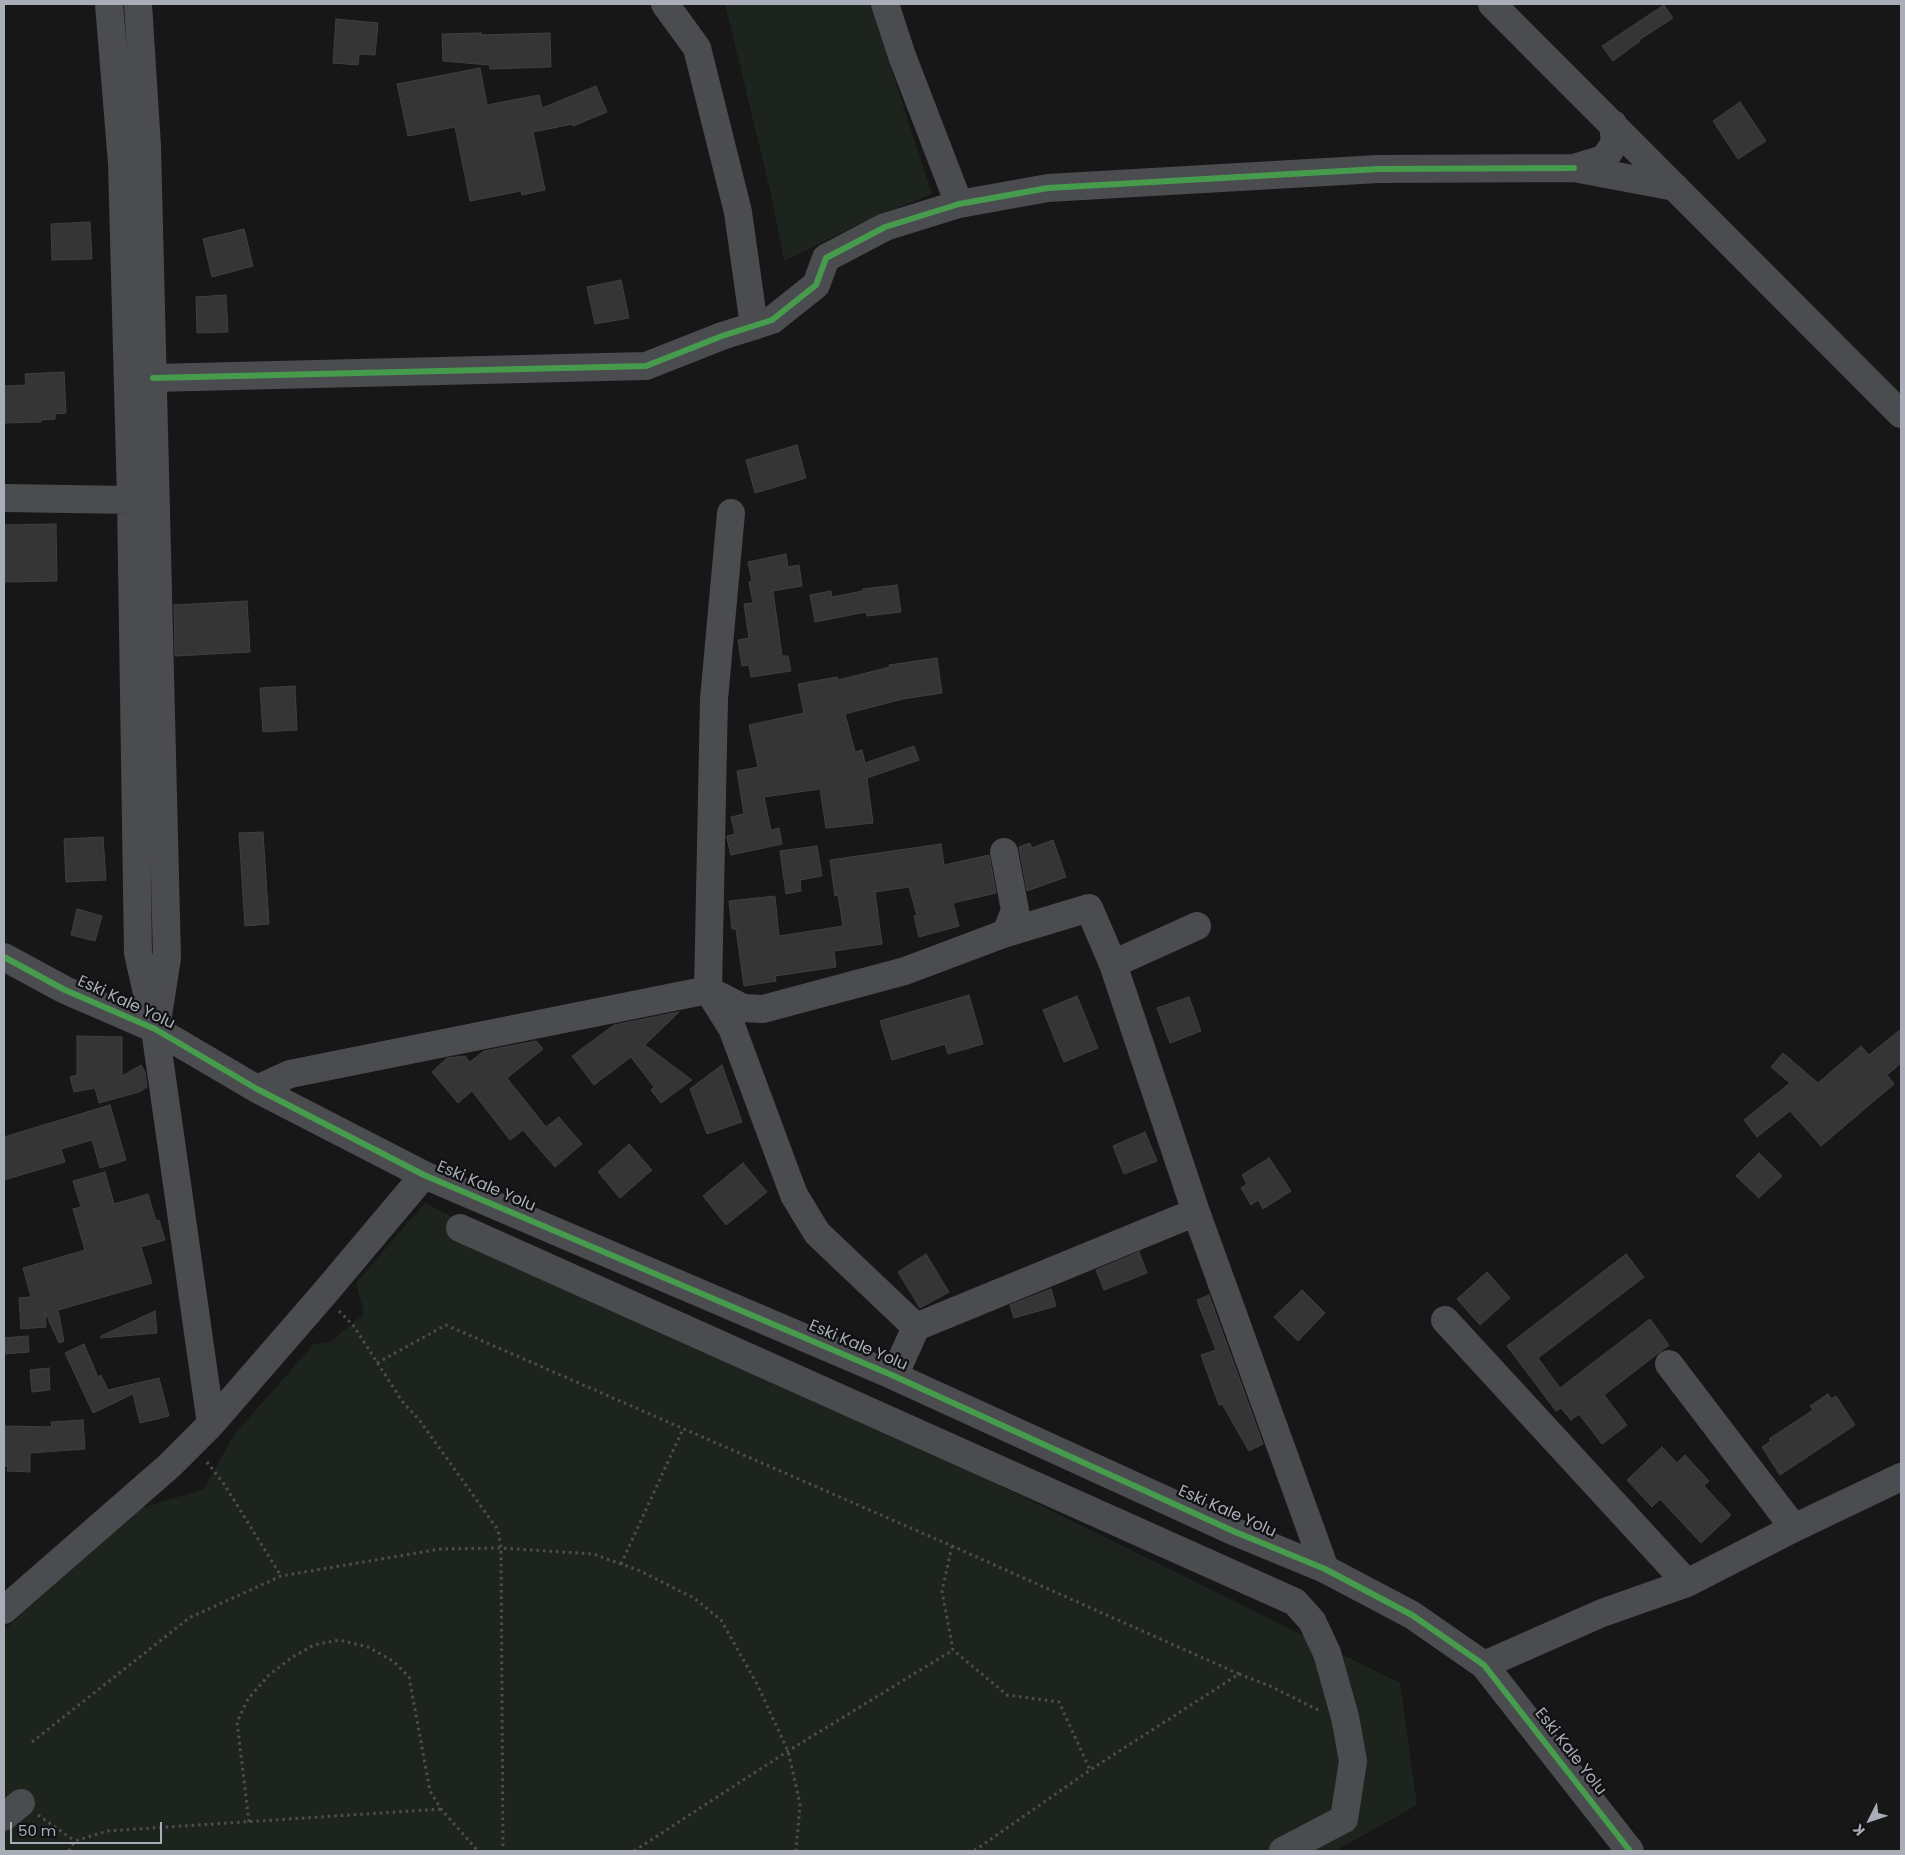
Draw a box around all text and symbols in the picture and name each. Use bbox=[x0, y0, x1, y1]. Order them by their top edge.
street label: Eski Kale Yolu bbox=[74, 972, 178, 1034]
street label: Eski Kale Yolu bbox=[434, 1158, 538, 1216]
street label: Eski Kale Yolu bbox=[806, 1317, 910, 1375]
street label: Eski Kale Yolu bbox=[1175, 1482, 1279, 1542]
street label: Eski Kale Yolu bbox=[1530, 1705, 1610, 1799]
north arrow bbox=[1845, 1795, 1895, 1845]
scale bar bbox=[12, 1812, 165, 1844]
text: 50 m bbox=[18, 1820, 56, 1841]
text: K bbox=[1848, 1820, 1869, 1840]

